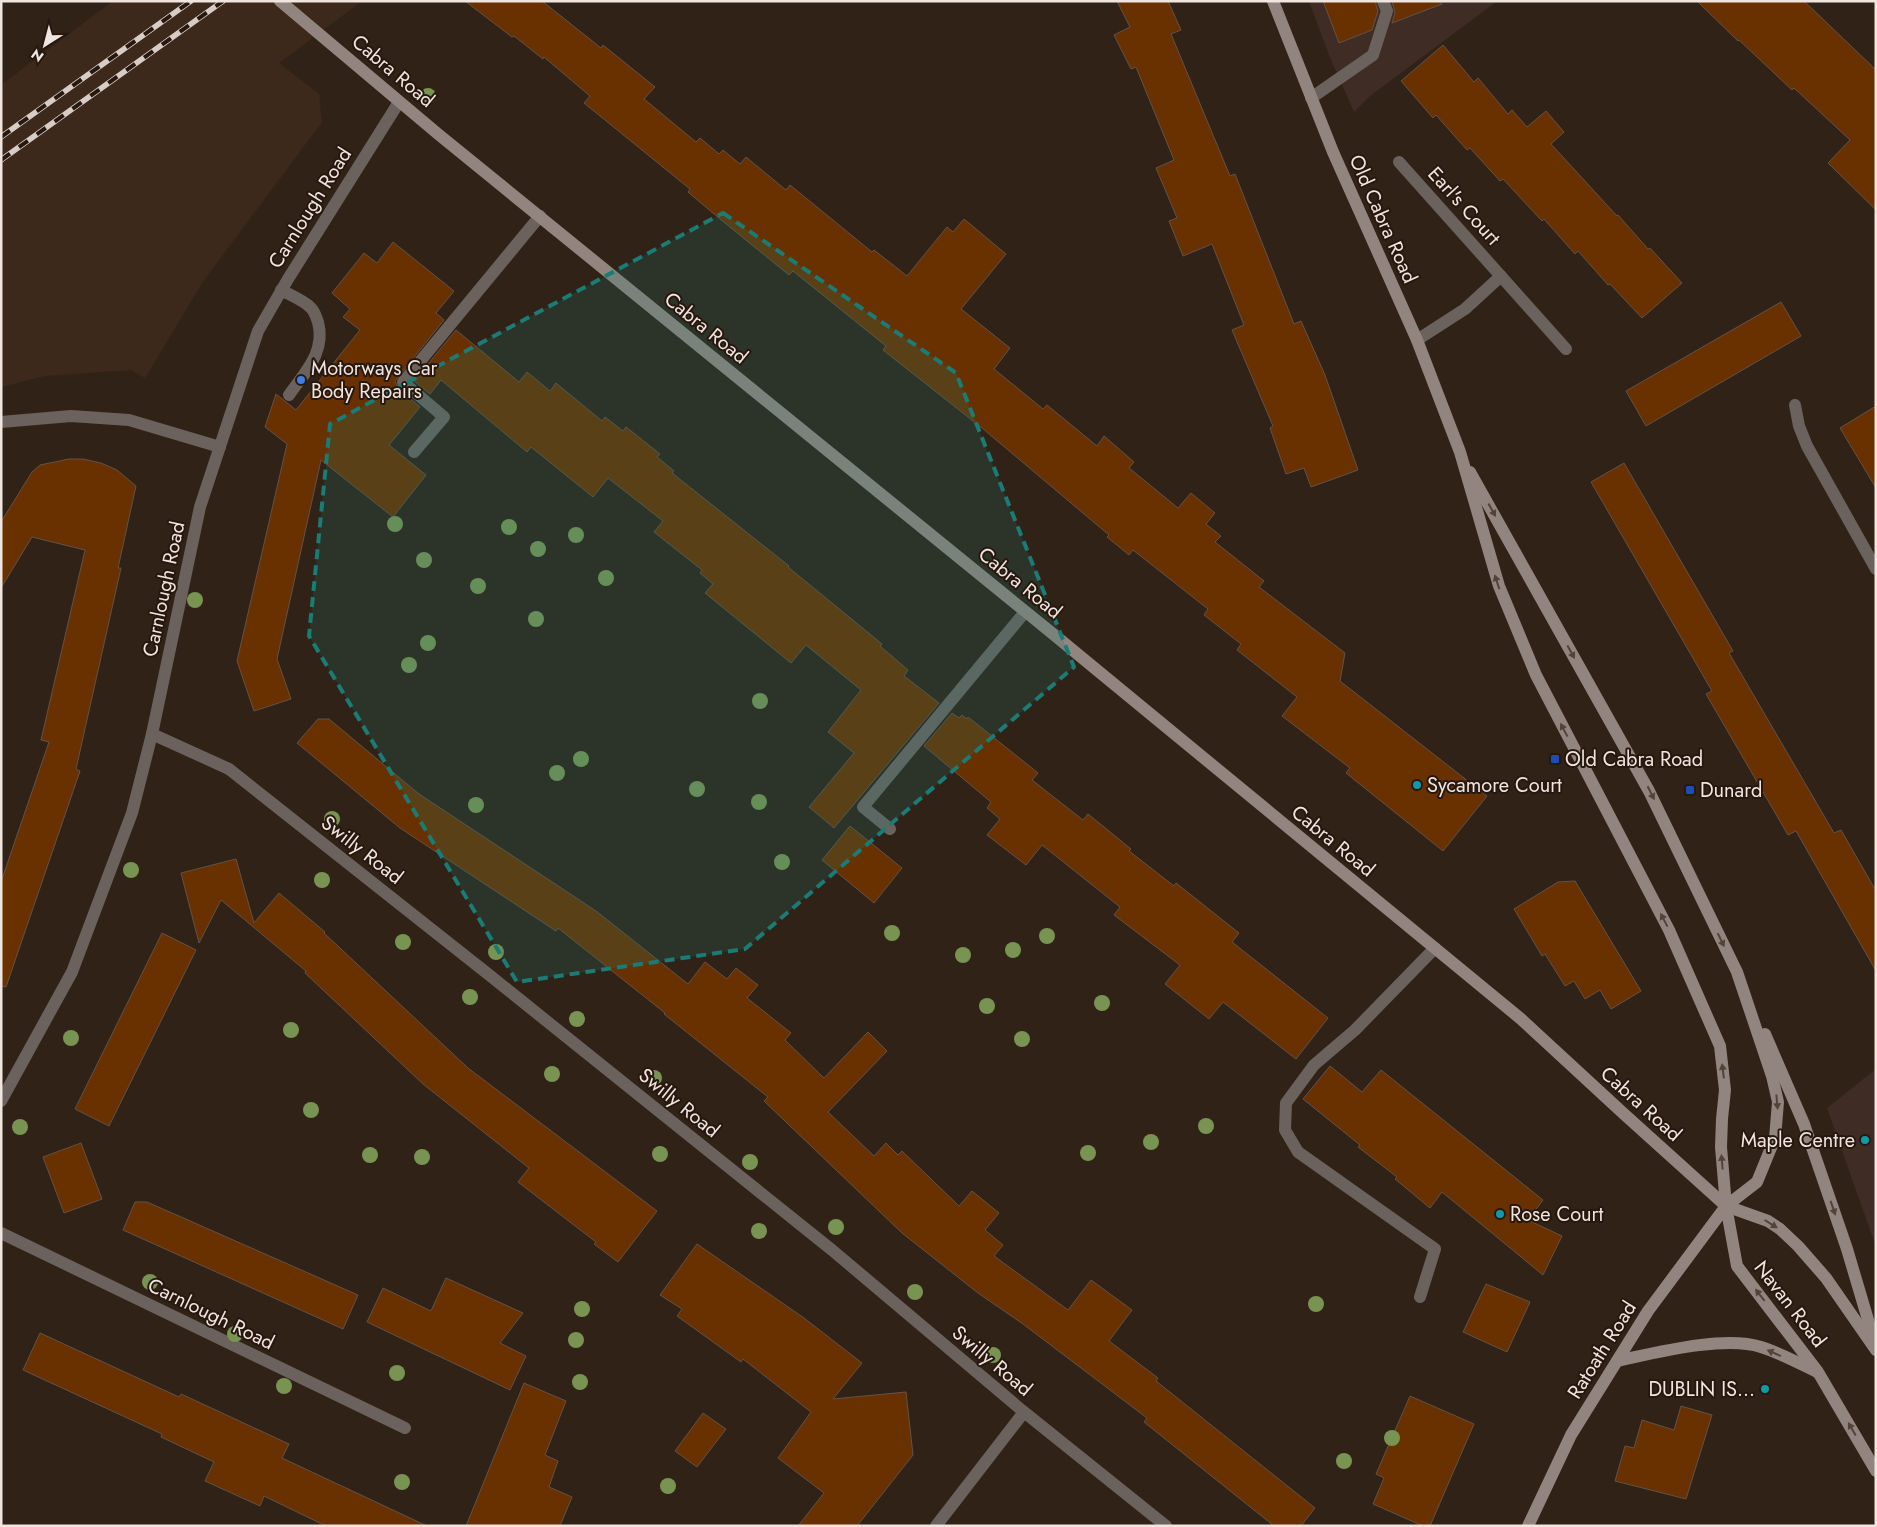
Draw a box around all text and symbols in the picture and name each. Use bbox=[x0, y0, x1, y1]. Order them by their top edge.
north arrow bbox=[20, 20, 70, 70]
street label: Cabra Road bbox=[345, 28, 441, 114]
text: N bbox=[27, 44, 48, 67]
street label: Carnlough Road bbox=[261, 142, 359, 274]
street label: Old Cabra Road bbox=[1342, 150, 1424, 288]
street label: Earl's Court bbox=[1421, 160, 1507, 252]
street label: Cabra Road bbox=[658, 285, 754, 371]
place label: Motorways Car Body Repairs bbox=[311, 354, 438, 406]
marker: Motorways Car Body Repairs bbox=[295, 374, 307, 386]
one-way arrow bbox=[1487, 503, 1496, 517]
street label: Carnlough Road bbox=[135, 519, 193, 659]
street label: Cabra Road bbox=[972, 540, 1068, 626]
one-way arrow bbox=[1493, 574, 1501, 589]
one-way arrow bbox=[1566, 645, 1575, 659]
one-way arrow bbox=[1560, 722, 1568, 737]
place label: Old Cabra Road bbox=[1565, 745, 1703, 774]
marker: Old Cabra Road bbox=[1549, 753, 1561, 765]
place label: Sycamore Court bbox=[1427, 771, 1562, 800]
place label: Dunard bbox=[1700, 776, 1762, 805]
marker: Sycamore Court bbox=[1411, 779, 1423, 791]
marker: Dunard bbox=[1684, 784, 1696, 796]
one-way arrow bbox=[1647, 786, 1655, 801]
street label: Cabra Road bbox=[1285, 798, 1381, 884]
street label: Swilly Road bbox=[315, 809, 409, 891]
one-way arrow bbox=[1660, 913, 1668, 927]
one-way arrow bbox=[1718, 933, 1726, 947]
street label: Cabra Road bbox=[1594, 1060, 1688, 1148]
street label: Swilly Road bbox=[632, 1061, 726, 1145]
one-way arrow bbox=[1719, 1062, 1727, 1078]
one-way arrow bbox=[1773, 1095, 1781, 1111]
place label: Maple Centre bbox=[1741, 1126, 1855, 1155]
marker: Maple Centre bbox=[1859, 1134, 1871, 1146]
one-way arrow bbox=[1718, 1154, 1726, 1170]
place label: Rose Court bbox=[1510, 1200, 1603, 1229]
one-way arrow bbox=[1830, 1201, 1838, 1216]
marker: Rose Court bbox=[1494, 1208, 1506, 1220]
one-way arrow bbox=[1765, 1219, 1778, 1228]
street label: Navan Road bbox=[1747, 1254, 1833, 1354]
street label: Carnlough Road bbox=[143, 1271, 279, 1357]
one-way arrow bbox=[1754, 1289, 1765, 1302]
street label: Ratoath Road bbox=[1560, 1295, 1644, 1405]
street label: Swilly Road bbox=[946, 1319, 1038, 1403]
one-way arrow bbox=[1767, 1348, 1781, 1356]
place label: DUBLIN IS... bbox=[1648, 1375, 1755, 1404]
marker: DUBLIN IS... bbox=[1759, 1383, 1771, 1395]
one-way arrow bbox=[1847, 1422, 1856, 1435]

